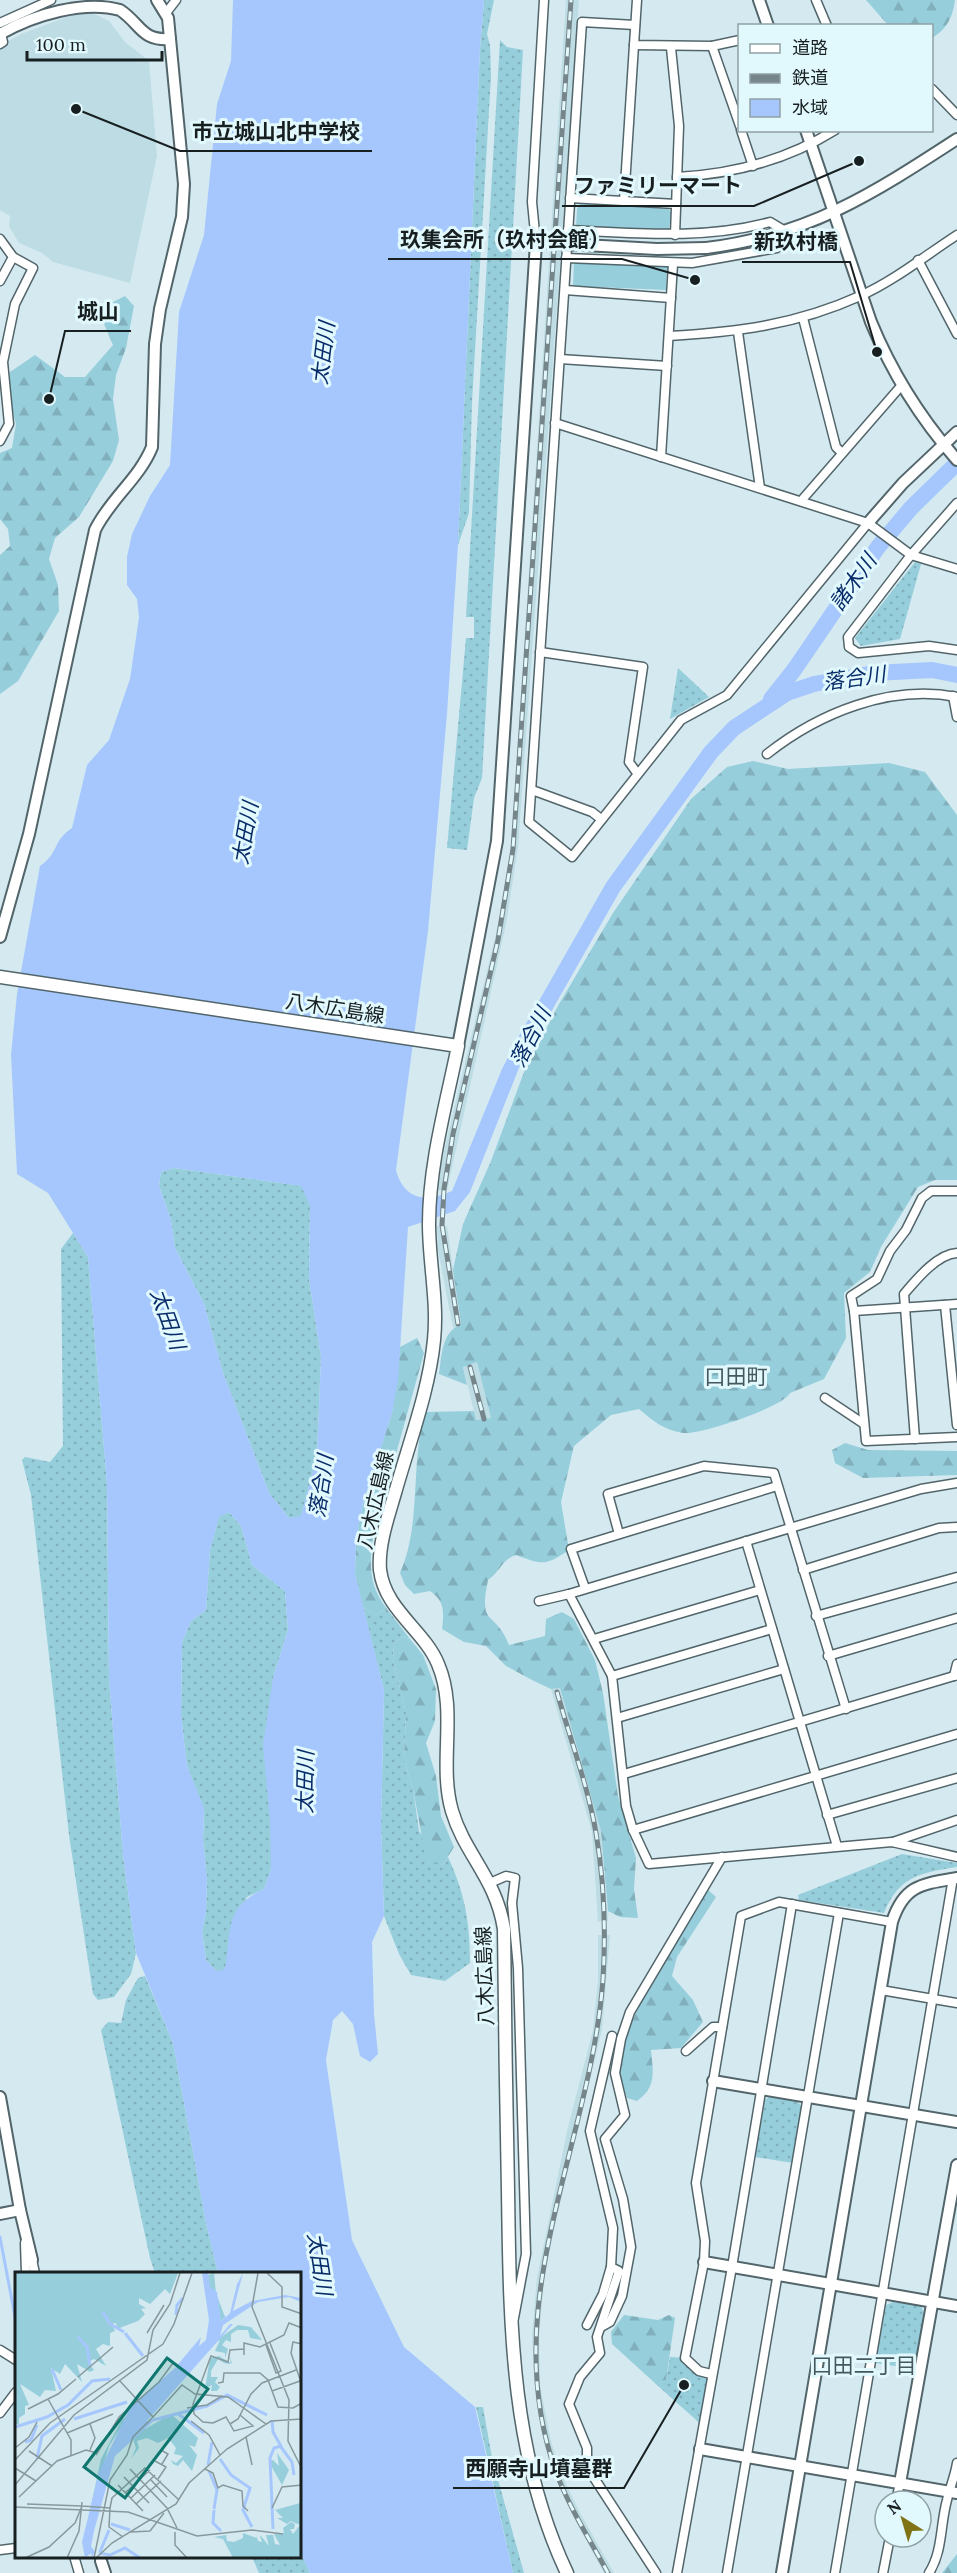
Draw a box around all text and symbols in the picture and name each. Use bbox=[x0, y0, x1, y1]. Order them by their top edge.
scale bar bbox=[27, 24, 162, 62]
legend bbox=[738, 24, 933, 132]
text: 100 m bbox=[36, 33, 86, 56]
text: 道路 bbox=[792, 36, 828, 59]
text: 鉄道 bbox=[792, 66, 828, 89]
text: 水域 bbox=[792, 96, 828, 119]
callout: 市立城山北中学校 bbox=[180, 112, 372, 151]
text: 市立城山北中学校 bbox=[192, 118, 360, 145]
callout: ファミリーマート bbox=[562, 167, 754, 206]
text: ファミリーマート bbox=[574, 172, 742, 199]
callout: 玖集会所（玖村会館） bbox=[388, 220, 622, 259]
callout: 新玖村橋 bbox=[742, 223, 850, 262]
text: 玖集会所（玖村会館） bbox=[400, 226, 610, 253]
text: 新玖村橋 bbox=[754, 228, 838, 255]
callout: 城山 bbox=[65, 292, 131, 331]
text: 城山 bbox=[77, 298, 119, 325]
water label: 太田川 bbox=[306, 318, 340, 386]
water label: 諸木川 bbox=[824, 547, 883, 616]
water label: 落合川 bbox=[821, 660, 889, 696]
water label: 太田川 bbox=[226, 798, 264, 866]
street label: 八木広島線 bbox=[284, 988, 386, 1028]
water label: 落合川 bbox=[504, 1001, 557, 1071]
water label: 太田川 bbox=[145, 1285, 192, 1355]
district label: 口田町 bbox=[705, 1363, 768, 1390]
street label: 八木広島線 bbox=[352, 1448, 398, 1552]
water label: 落合川 bbox=[303, 1451, 339, 1519]
water label: 太田川 bbox=[291, 1748, 319, 1814]
street label: 八木広島線 bbox=[470, 1926, 498, 2026]
water label: 太田川 bbox=[302, 2231, 339, 2299]
inset map bbox=[15, 2272, 302, 2558]
district label: 口田二丁目 bbox=[812, 2352, 917, 2379]
callout: 西願寺山墳墓群 bbox=[453, 2449, 624, 2488]
text: 西願寺山墳墓群 bbox=[466, 2455, 613, 2482]
north arrow bbox=[873, 2489, 933, 2549]
text: N bbox=[883, 2495, 905, 2519]

